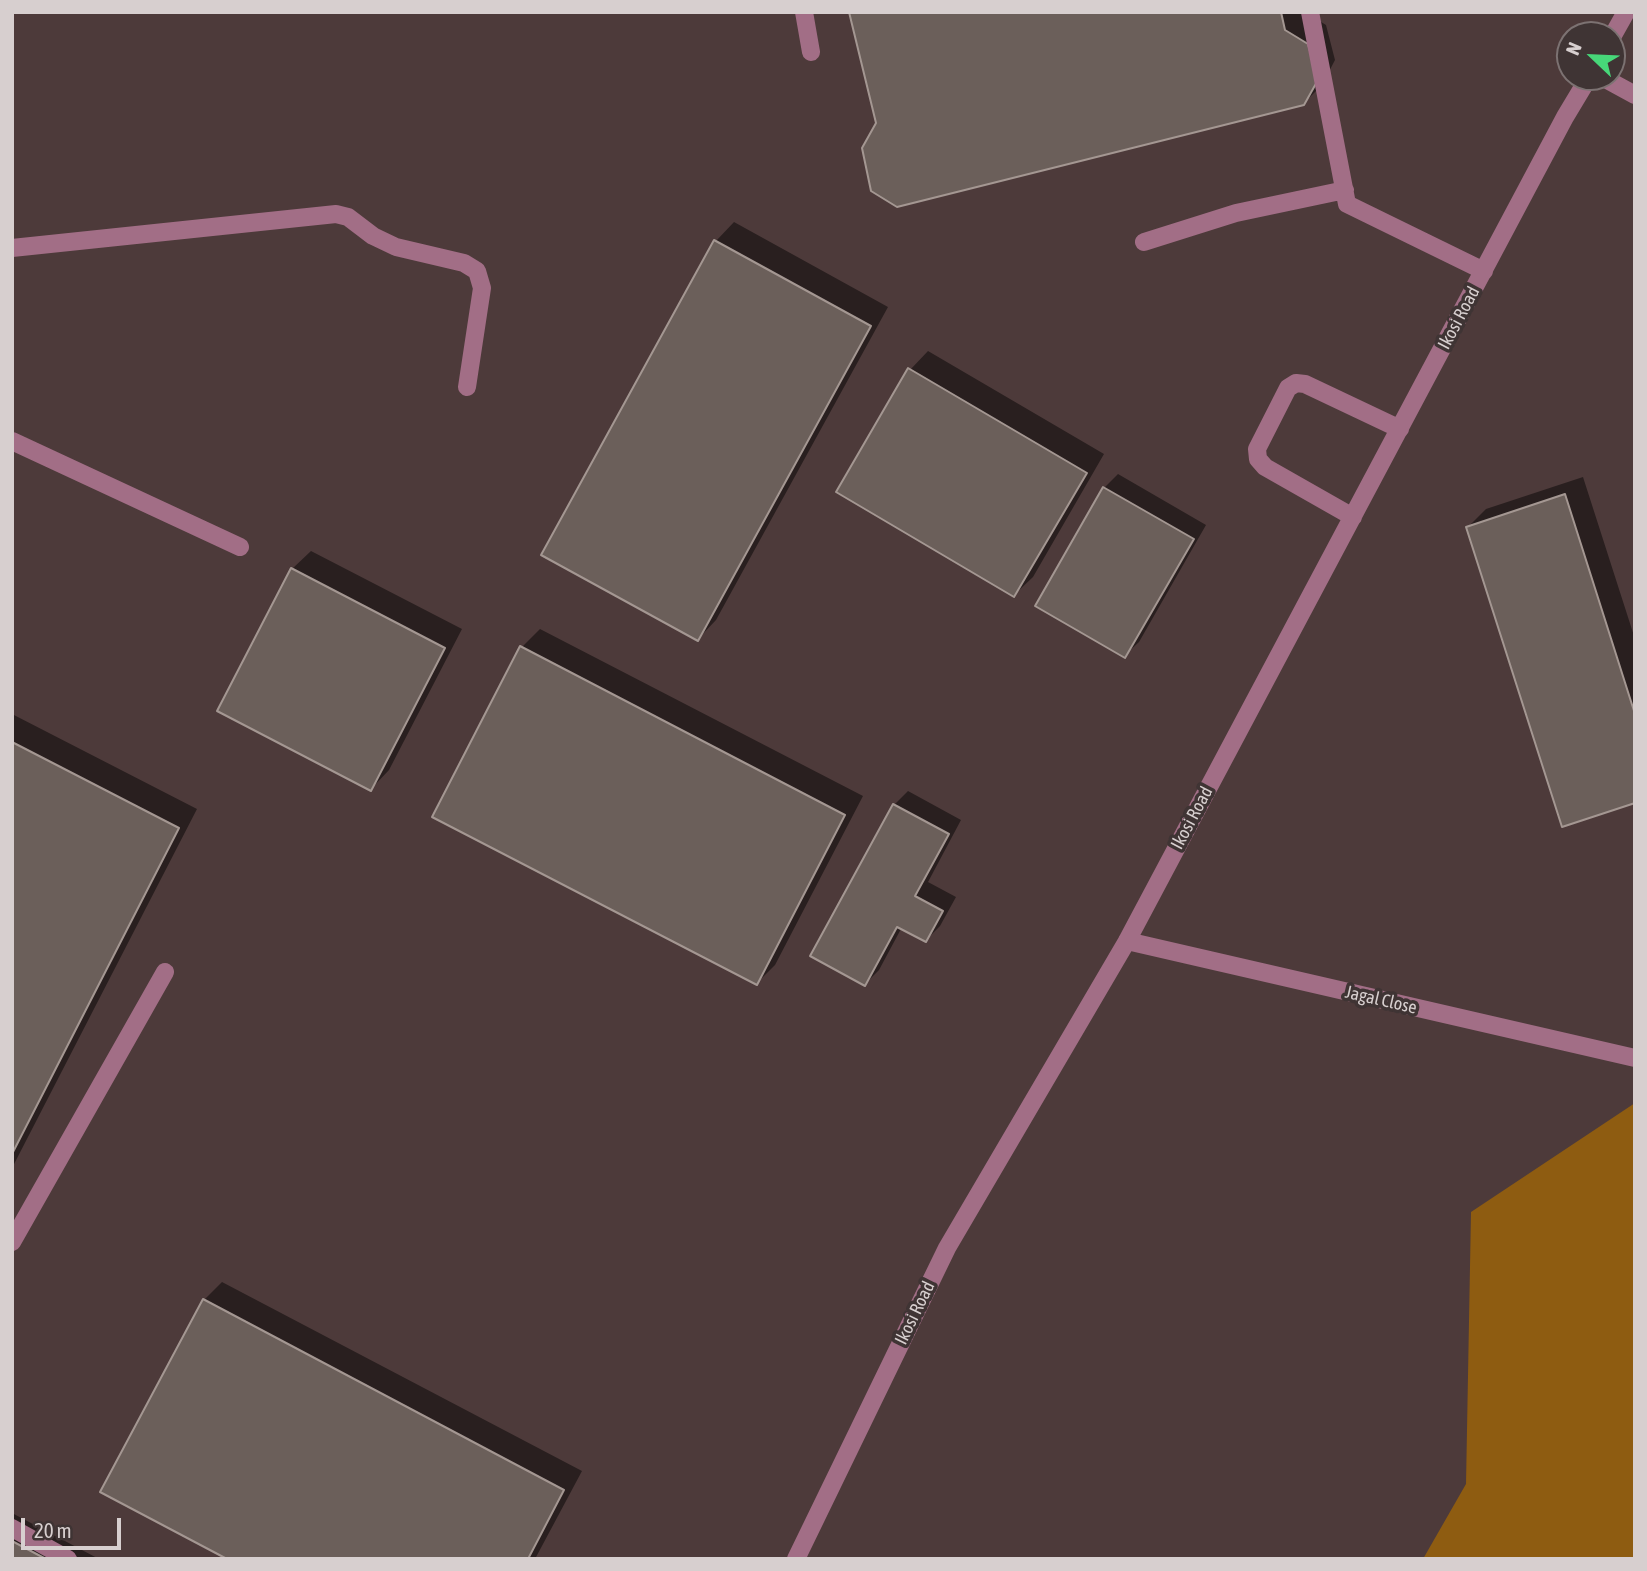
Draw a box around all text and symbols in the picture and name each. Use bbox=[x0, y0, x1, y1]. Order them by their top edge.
north arrow bbox=[1556, 21, 1626, 91]
text: N bbox=[1561, 39, 1586, 58]
street label: Ikosi Road bbox=[1434, 283, 1484, 353]
street label: Ikosi Road bbox=[1167, 783, 1217, 853]
street label: Jagal Close bbox=[1343, 981, 1419, 1019]
street label: Ikosi Road bbox=[890, 1278, 940, 1348]
scale bar bbox=[24, 1504, 124, 1548]
text: 20 m bbox=[34, 1518, 72, 1542]

